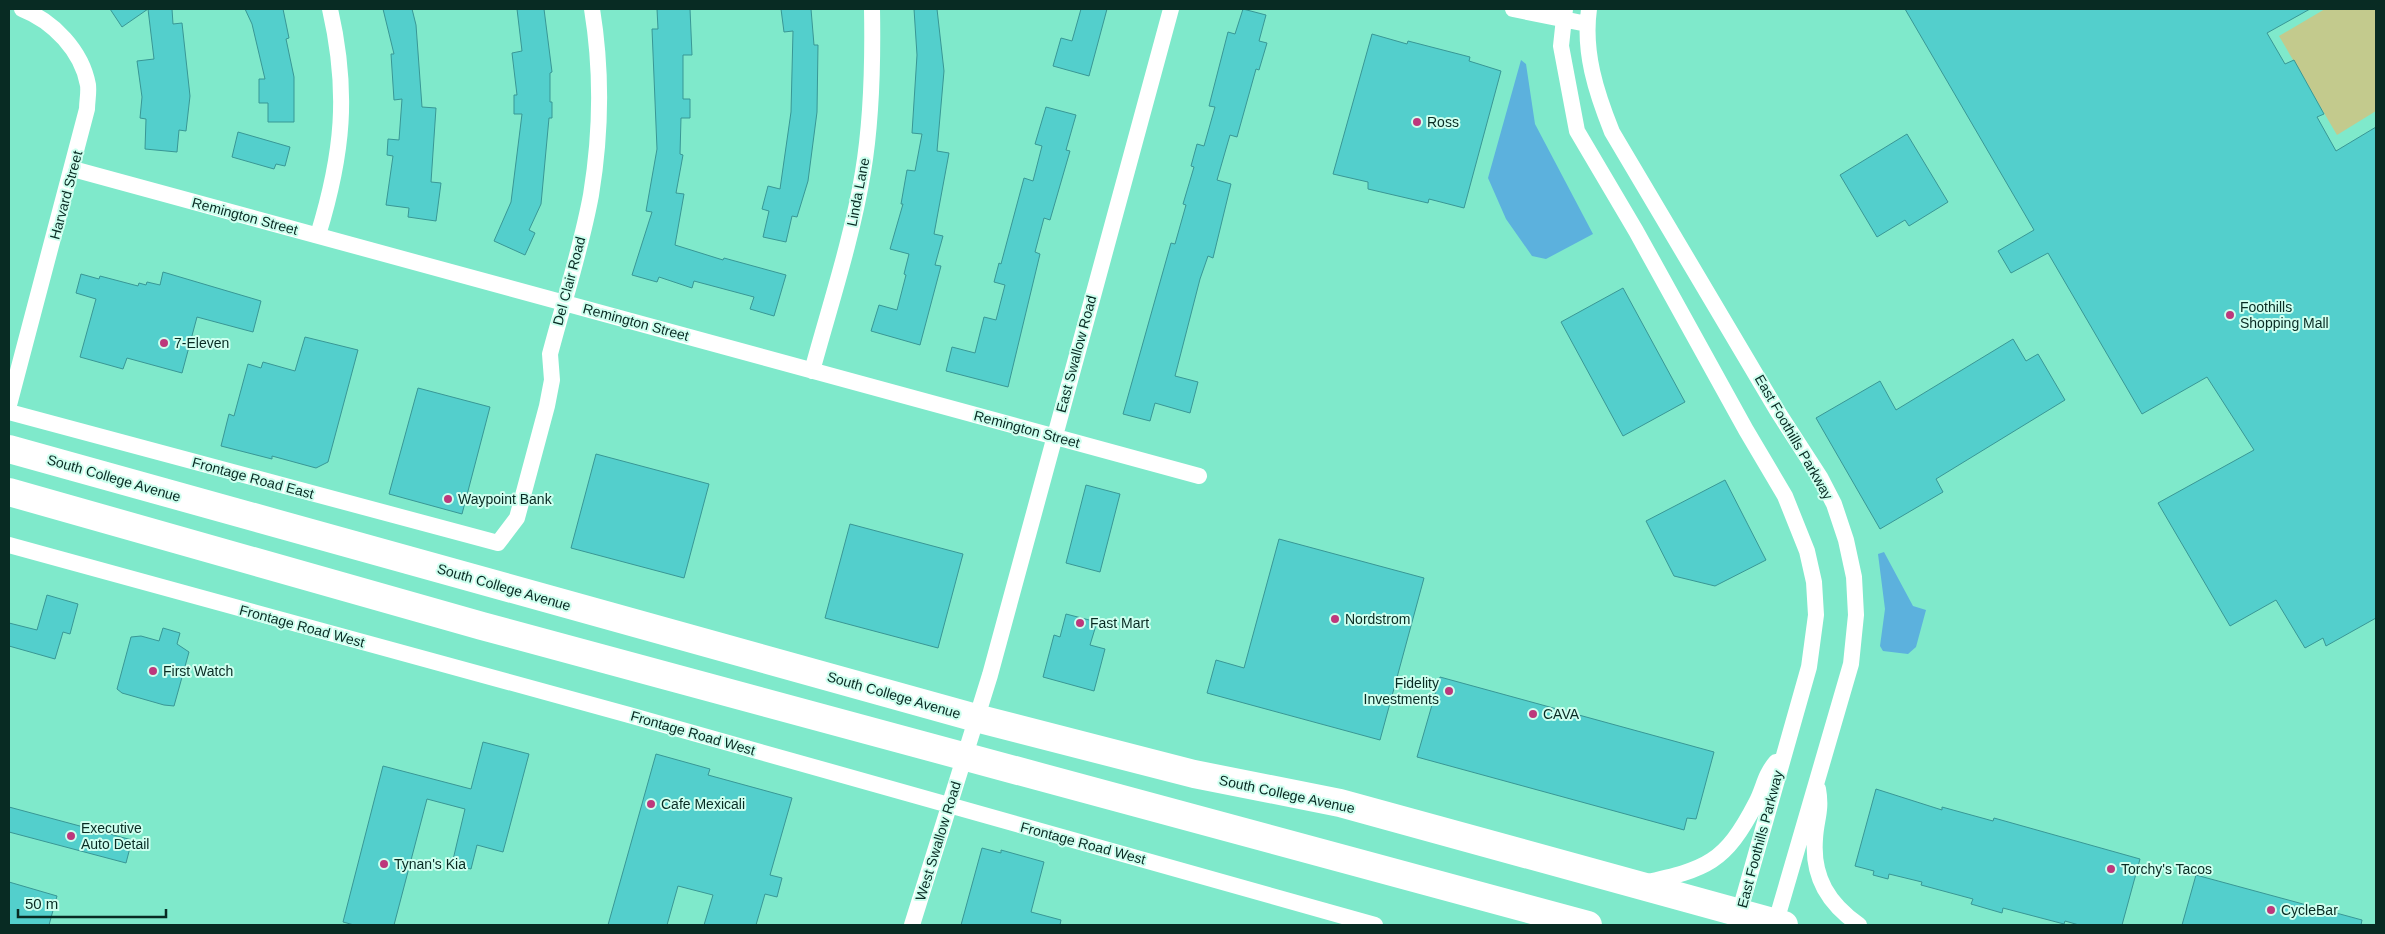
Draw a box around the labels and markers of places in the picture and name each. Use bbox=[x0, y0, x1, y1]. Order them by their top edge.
place label: Ross bbox=[1427, 114, 1459, 130]
marker: Ross bbox=[1411, 116, 1423, 128]
place label: Foothills Shopping Mall bbox=[2240, 299, 2329, 331]
marker: Foothills Shopping Mall bbox=[2224, 309, 2236, 321]
place label: 7-Eleven bbox=[174, 335, 229, 351]
marker: 7-Eleven bbox=[158, 337, 170, 349]
place label: Waypoint Bank bbox=[458, 491, 553, 507]
marker: Waypoint Bank bbox=[442, 493, 454, 505]
place label: Nordstrom bbox=[1345, 611, 1410, 627]
marker: Nordstrom bbox=[1329, 613, 1341, 625]
place label: Fast Mart bbox=[1090, 615, 1149, 631]
marker: Fast Mart bbox=[1074, 617, 1086, 629]
place label: First Watch bbox=[163, 663, 233, 679]
marker: First Watch bbox=[147, 665, 159, 677]
place label: Fidelity Investments bbox=[1364, 675, 1439, 707]
marker: Fidelity Investments bbox=[1443, 685, 1455, 697]
place label: CAVA bbox=[1543, 706, 1580, 722]
marker: CAVA bbox=[1527, 708, 1539, 720]
place label: Cafe Mexicali bbox=[661, 796, 745, 812]
marker: Cafe Mexicali bbox=[645, 798, 657, 810]
place label: Executive Auto Detail bbox=[81, 820, 149, 852]
marker: Executive Auto Detail bbox=[65, 830, 77, 842]
place label: Tynan's Kia bbox=[394, 856, 466, 872]
marker: Tynan's Kia bbox=[378, 858, 390, 870]
place label: Torchy's Tacos bbox=[2121, 861, 2212, 877]
marker: Torchy's Tacos bbox=[2105, 863, 2117, 875]
place label: CycleBar bbox=[2281, 902, 2338, 918]
marker: CycleBar bbox=[2265, 904, 2277, 916]

